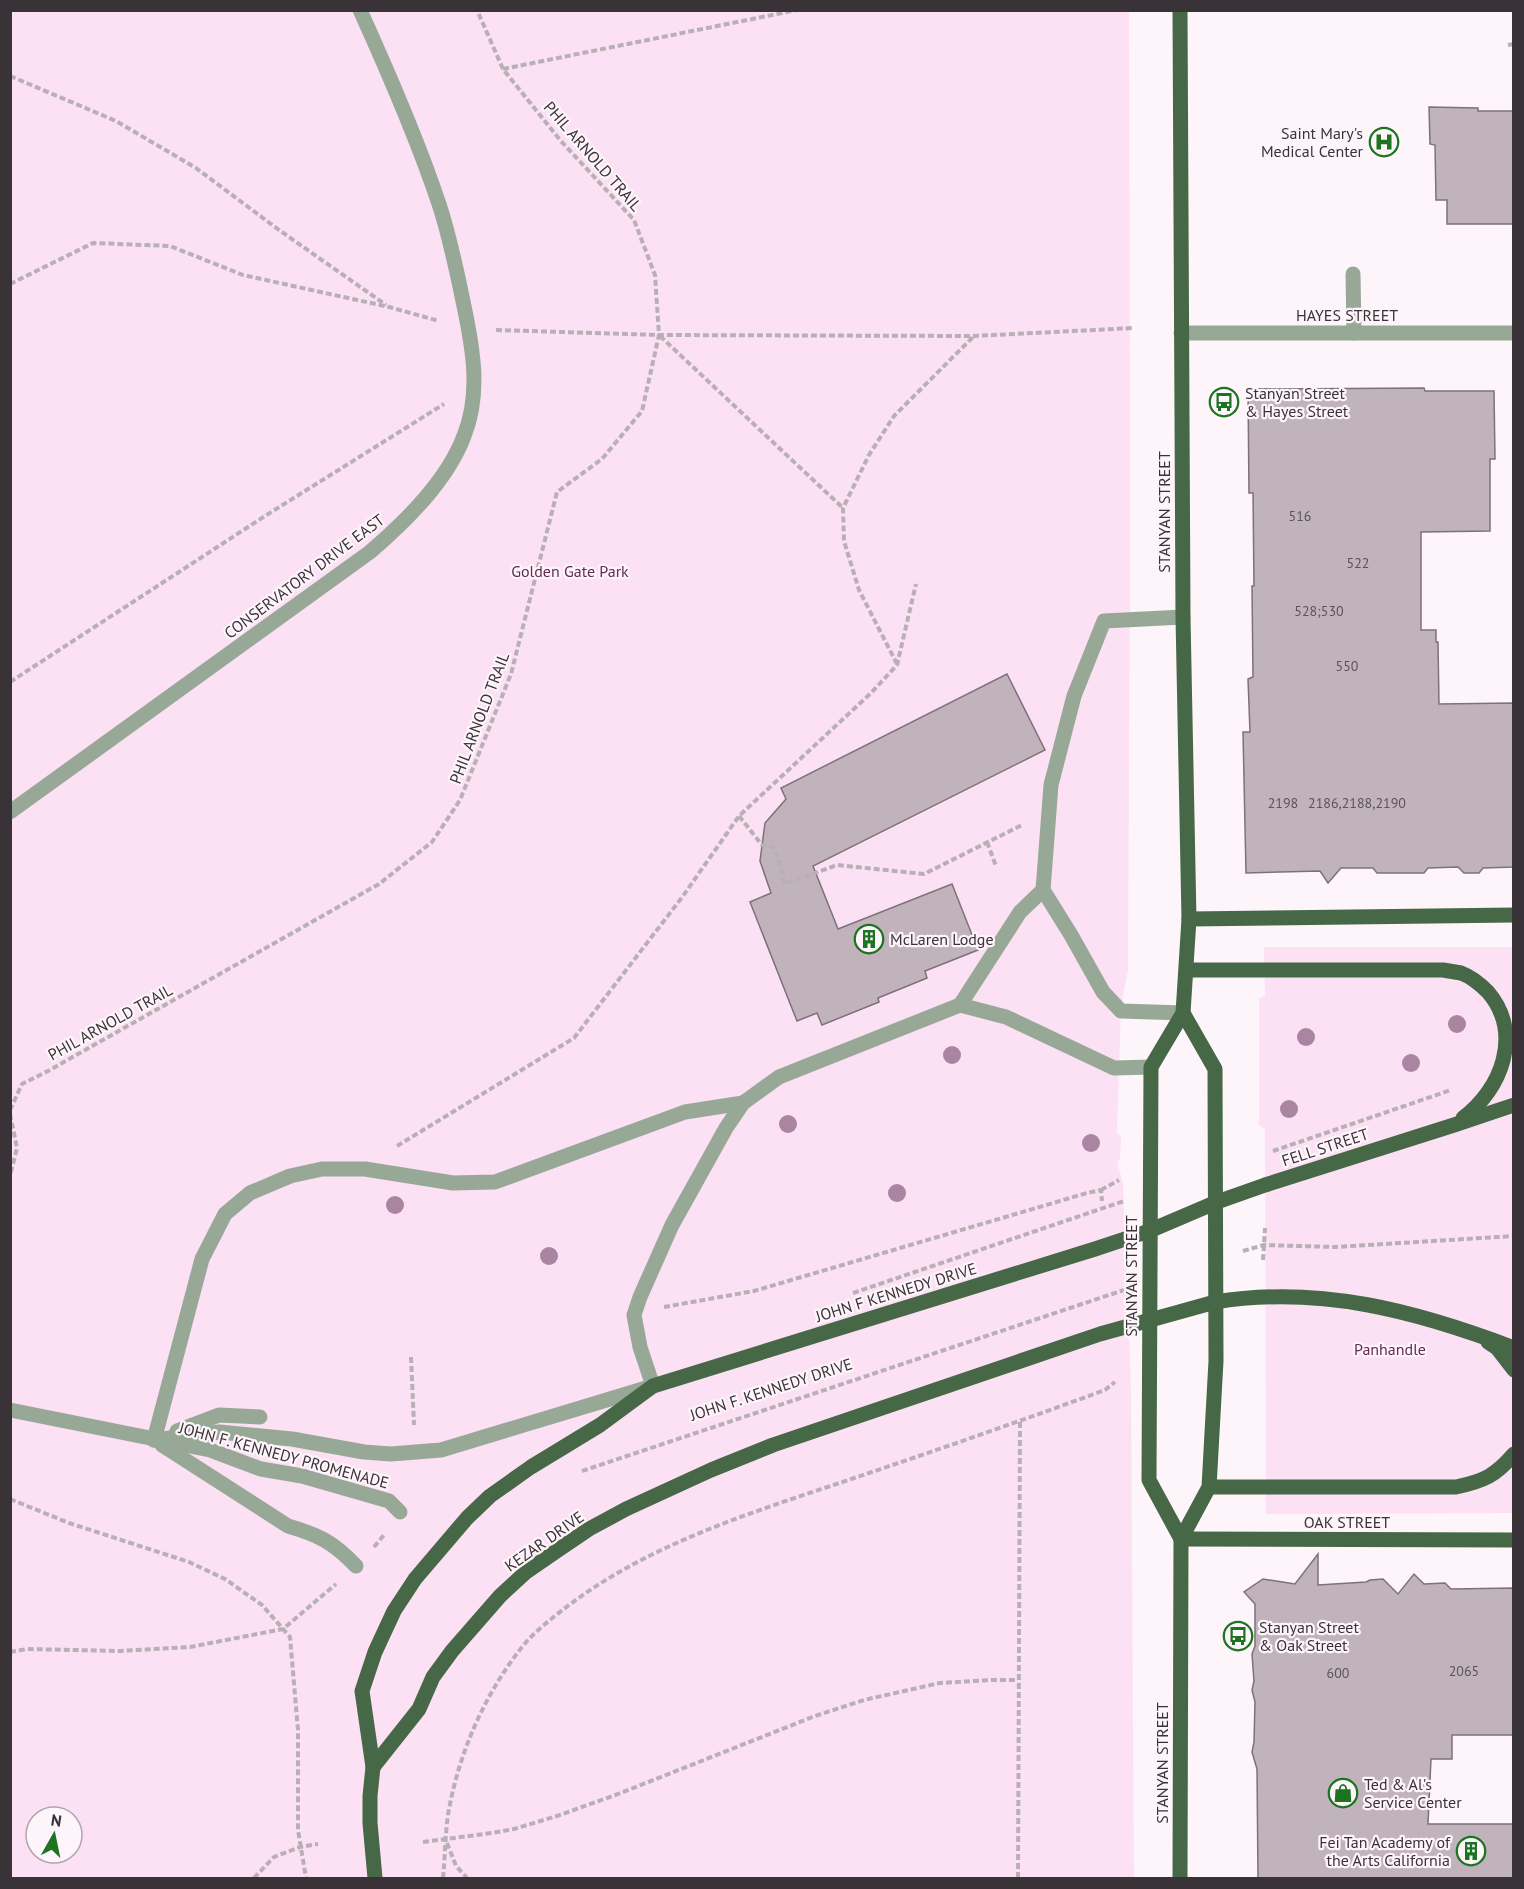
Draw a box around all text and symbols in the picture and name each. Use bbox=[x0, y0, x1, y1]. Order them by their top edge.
street label: PHIL ARNOLD TRAIL bbox=[540, 97, 646, 215]
place label: Saint Mary's Medical Center bbox=[1261, 123, 1364, 161]
hospital icon: Saint Mary's Medical Center bbox=[1368, 126, 1400, 158]
street label: HAYES STREET bbox=[1296, 305, 1398, 325]
place label: Stanyan Street & Hayes Street bbox=[1245, 383, 1349, 421]
bus stop icon: Stanyan Street & Hayes Street bbox=[1208, 386, 1240, 418]
street label: STANYAN STREET bbox=[1154, 451, 1174, 573]
house number: 516 bbox=[1289, 507, 1311, 525]
street label: CONSERVATORY DRIVE EAST bbox=[220, 509, 388, 643]
house number: 522 bbox=[1347, 554, 1369, 572]
park label: Golden Gate Park bbox=[511, 561, 629, 581]
house number: 528;530 bbox=[1294, 602, 1344, 620]
street label: PHIL ARNOLD TRAIL bbox=[445, 649, 513, 787]
house number: 550 bbox=[1336, 657, 1359, 675]
house number: 2198 bbox=[1268, 794, 1298, 812]
house number: 2186,2188,2190 bbox=[1308, 794, 1406, 812]
building icon: McLaren Lodge bbox=[853, 923, 885, 955]
place label: McLaren Lodge bbox=[890, 929, 994, 949]
street label: PHIL ARNOLD TRAIL bbox=[44, 980, 176, 1064]
street label: FELL STREET bbox=[1279, 1124, 1371, 1170]
street label: STANYAN STREET bbox=[1121, 1215, 1141, 1337]
street label: JOHN F KENNEDY DRIVE bbox=[812, 1258, 979, 1326]
park label: Panhandle bbox=[1354, 1339, 1426, 1359]
street label: JOHN F. KENNEDY DRIVE bbox=[686, 1353, 855, 1425]
street label: JOHN F. KENNEDY PROMENADE bbox=[176, 1417, 391, 1493]
street label: KEZAR DRIVE bbox=[500, 1506, 588, 1576]
street label: OAK STREET bbox=[1304, 1512, 1390, 1532]
place label: Stanyan Street & Oak Street bbox=[1259, 1617, 1359, 1655]
bus stop icon: Stanyan Street & Oak Street bbox=[1222, 1620, 1254, 1652]
house number: 2065 bbox=[1449, 1662, 1479, 1680]
house number: 600 bbox=[1327, 1664, 1350, 1682]
street label: STANYAN STREET bbox=[1152, 1702, 1172, 1824]
place label: Ted & Al's Service Center bbox=[1364, 1774, 1462, 1812]
shop icon: Ted & Al's Service Center bbox=[1327, 1777, 1359, 1809]
north arrow bbox=[24, 1805, 84, 1865]
text: N bbox=[50, 1809, 63, 1831]
place label: Fei Tan Academy of the Arts California bbox=[1319, 1832, 1451, 1870]
building icon: Fei Tan Academy of the Arts California bbox=[1455, 1835, 1487, 1867]

